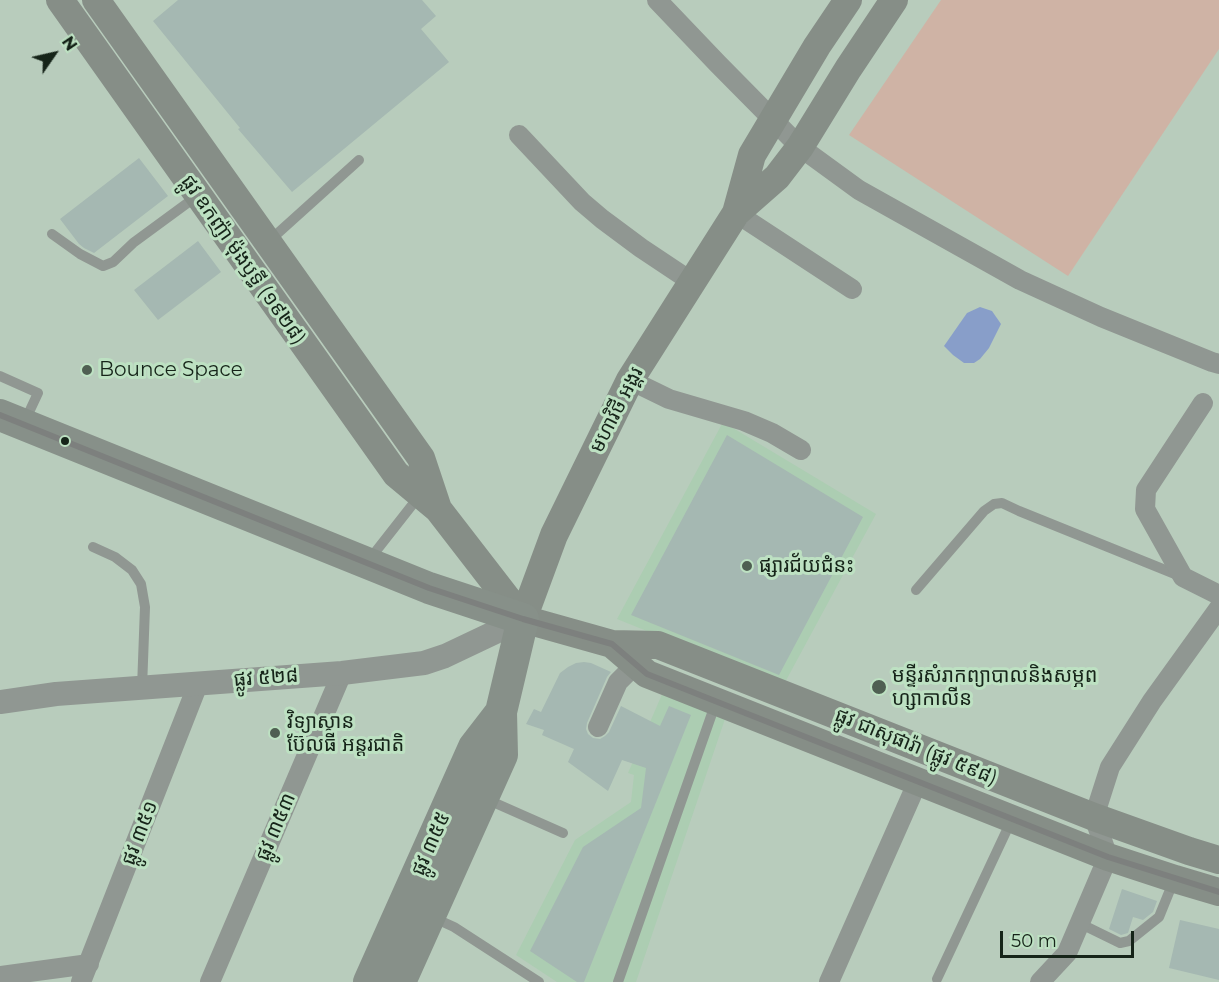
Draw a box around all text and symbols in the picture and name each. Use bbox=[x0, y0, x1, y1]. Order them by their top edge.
north arrow bbox=[24, 24, 84, 84]
text: N bbox=[58, 33, 81, 54]
street label: ផ្លូវ ឧកញ៉ា ម៉ុងឫទ្ធី (១៩២៨) bbox=[175, 171, 311, 349]
place label: Bounce Space bbox=[99, 358, 243, 382]
marker: Bounce Space bbox=[80, 363, 94, 377]
street label: មហាវិថី អង្គរ bbox=[585, 363, 649, 457]
unlabelled marker bbox=[59, 435, 71, 447]
place label: ផ្សារជ័យជំនះ bbox=[759, 554, 854, 578]
marker: ផ្សារជ័យជំនះ bbox=[740, 559, 754, 573]
street label: ផ្លូវ ៥២៨ bbox=[233, 664, 299, 692]
place label: មន្ទីរសំរាកព្យាបាលនិងសម្ភព ហ្សាកាលីន bbox=[892, 664, 1097, 711]
marker: មន្ទីរសំរាកព្យាបាលនិងសម្ភព ហ្សាកាលីន bbox=[870, 678, 888, 696]
street label: ផ្លូវ ជាសុផារ៉ា (ផ្លូវ ៥៩៨) bbox=[831, 703, 1001, 791]
place label: វិទ្យាស្ថាន ប៊ែលធី អន្ដរជាតិ bbox=[287, 710, 404, 757]
marker: វិទ្យាស្ថាន ប៊ែលធី អន្ដរជាតិ bbox=[268, 726, 282, 740]
street label: ផ្លូវ ៣៥៣ bbox=[251, 789, 301, 865]
street label: ផ្លូវ ៣៥១ bbox=[117, 797, 163, 869]
street label: ផ្លូវ ៣៥៥ bbox=[406, 808, 456, 880]
scale bar bbox=[1003, 919, 1136, 957]
text: 50 m bbox=[1011, 930, 1057, 952]

